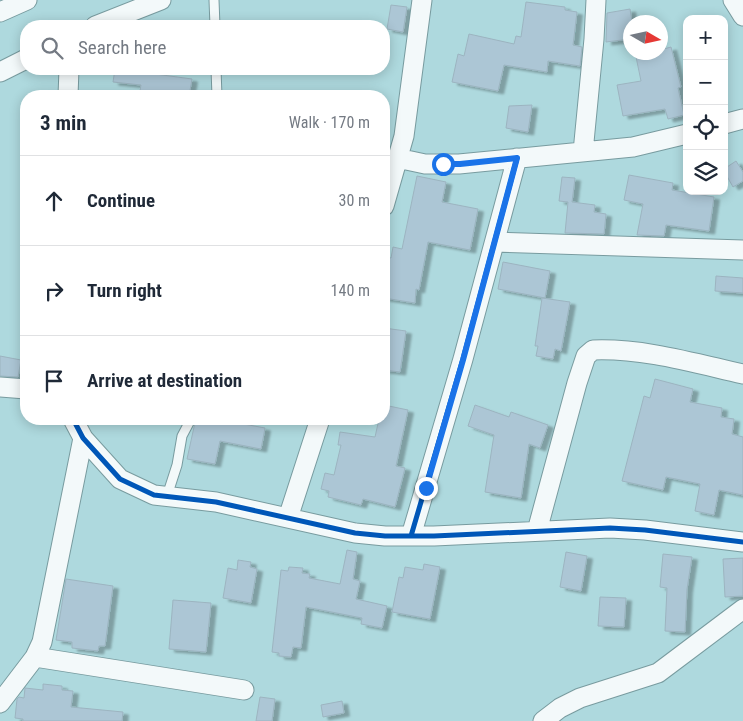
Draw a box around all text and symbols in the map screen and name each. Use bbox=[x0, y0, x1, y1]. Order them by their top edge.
north arrow bbox=[623, 15, 668, 60]
map controls bbox=[683, 15, 728, 195]
button: + bbox=[683, 15, 728, 60]
search box bbox=[20, 20, 390, 75]
icon: search bbox=[38, 34, 66, 62]
text: Search here bbox=[78, 36, 166, 59]
button: − bbox=[683, 60, 728, 105]
button: locate bbox=[683, 105, 728, 150]
text: 3 min bbox=[40, 111, 87, 135]
text: Walk · 170 m bbox=[289, 113, 370, 132]
button: layers bbox=[683, 150, 728, 195]
route start bbox=[432, 153, 455, 176]
icon: ahead bbox=[40, 187, 68, 215]
text: Continue bbox=[87, 189, 155, 212]
text: 30 m bbox=[338, 191, 370, 210]
icon: right bbox=[40, 277, 68, 305]
text: Turn right bbox=[87, 279, 162, 302]
text: 140 m bbox=[331, 281, 370, 300]
icon: arrive bbox=[40, 367, 68, 395]
text: Arrive at destination bbox=[87, 369, 242, 392]
route end bbox=[415, 477, 438, 500]

